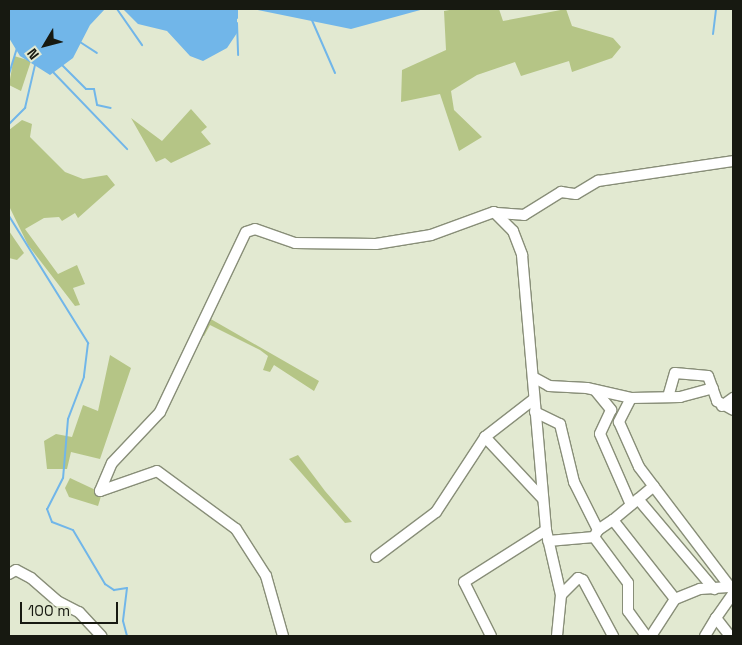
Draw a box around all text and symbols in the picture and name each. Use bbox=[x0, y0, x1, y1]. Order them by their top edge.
north arrow bbox=[20, 20, 70, 70]
text: N bbox=[23, 45, 43, 63]
scale bar bbox=[22, 592, 120, 624]
text: 100 m bbox=[28, 601, 70, 620]

